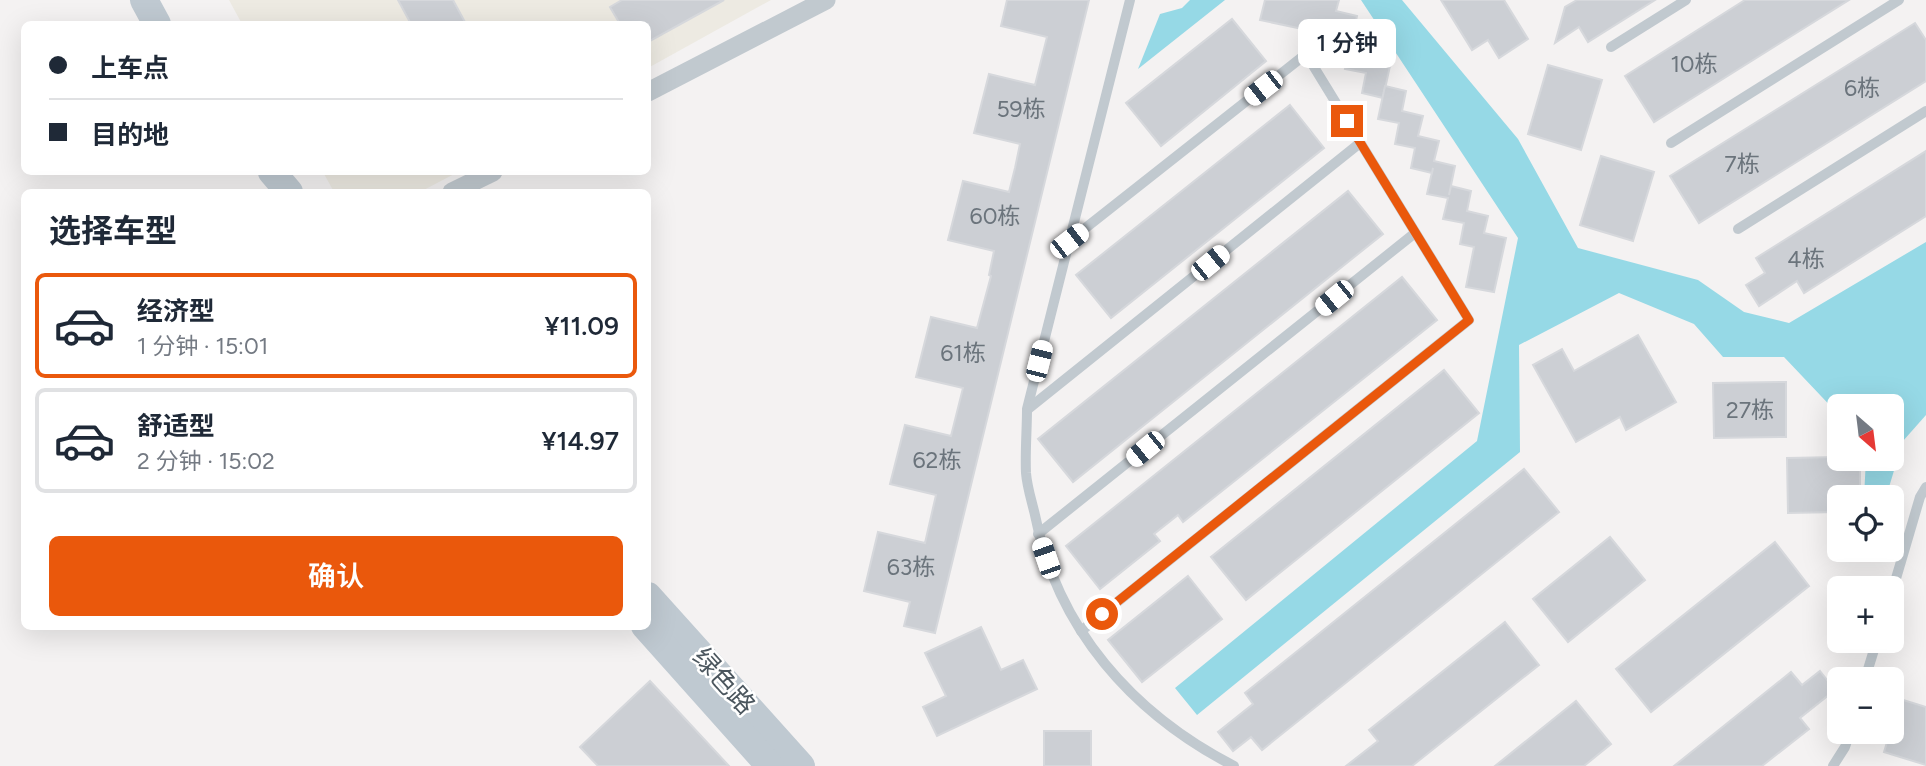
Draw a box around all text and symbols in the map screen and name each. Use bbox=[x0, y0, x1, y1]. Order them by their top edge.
callout: 1 分钟 bbox=[1298, 19, 1396, 68]
text: 1 分钟 bbox=[1316, 29, 1378, 57]
house number: 10栋 bbox=[1670, 50, 1718, 78]
text: 上车点 bbox=[91, 52, 169, 84]
car bbox=[1240, 67, 1287, 109]
house number: 6栋 bbox=[1844, 74, 1880, 102]
house number: 59栋 bbox=[996, 95, 1046, 123]
route end bbox=[1331, 105, 1363, 137]
text: 目的地 bbox=[91, 119, 169, 151]
house number: 7栋 bbox=[1724, 150, 1760, 178]
house number: 60栋 bbox=[970, 202, 1020, 230]
text: 选择车型 bbox=[49, 212, 177, 250]
car bbox=[1046, 220, 1093, 262]
car bbox=[1188, 242, 1233, 284]
house number: 4栋 bbox=[1787, 245, 1825, 273]
car bbox=[1312, 277, 1357, 319]
icon: car bbox=[53, 294, 116, 357]
text: 经济型 bbox=[137, 295, 215, 327]
text: ¥11.09 bbox=[545, 310, 619, 342]
text: 1 分钟 · 15:01 bbox=[137, 332, 268, 360]
car bbox=[1024, 338, 1055, 384]
house number: 61栋 bbox=[940, 339, 986, 367]
north arrow bbox=[1827, 394, 1904, 471]
map controls bbox=[1827, 394, 1904, 744]
house number: 27栋 bbox=[1726, 396, 1774, 424]
icon: car bbox=[53, 409, 116, 472]
text: 舒适型 bbox=[137, 410, 215, 442]
text: ¥14.97 bbox=[542, 425, 619, 457]
car bbox=[1123, 428, 1168, 470]
house number: 62栋 bbox=[913, 446, 961, 474]
text: 2 分钟 · 15:02 bbox=[137, 447, 275, 475]
button: locate bbox=[1827, 485, 1904, 562]
car bbox=[1030, 535, 1063, 581]
button: 确认 bbox=[49, 536, 623, 616]
house number: 63栋 bbox=[887, 553, 935, 581]
button: + bbox=[1827, 576, 1904, 653]
route start bbox=[1086, 598, 1118, 630]
street label: 绿色路 bbox=[686, 641, 762, 721]
button: − bbox=[1827, 667, 1904, 744]

